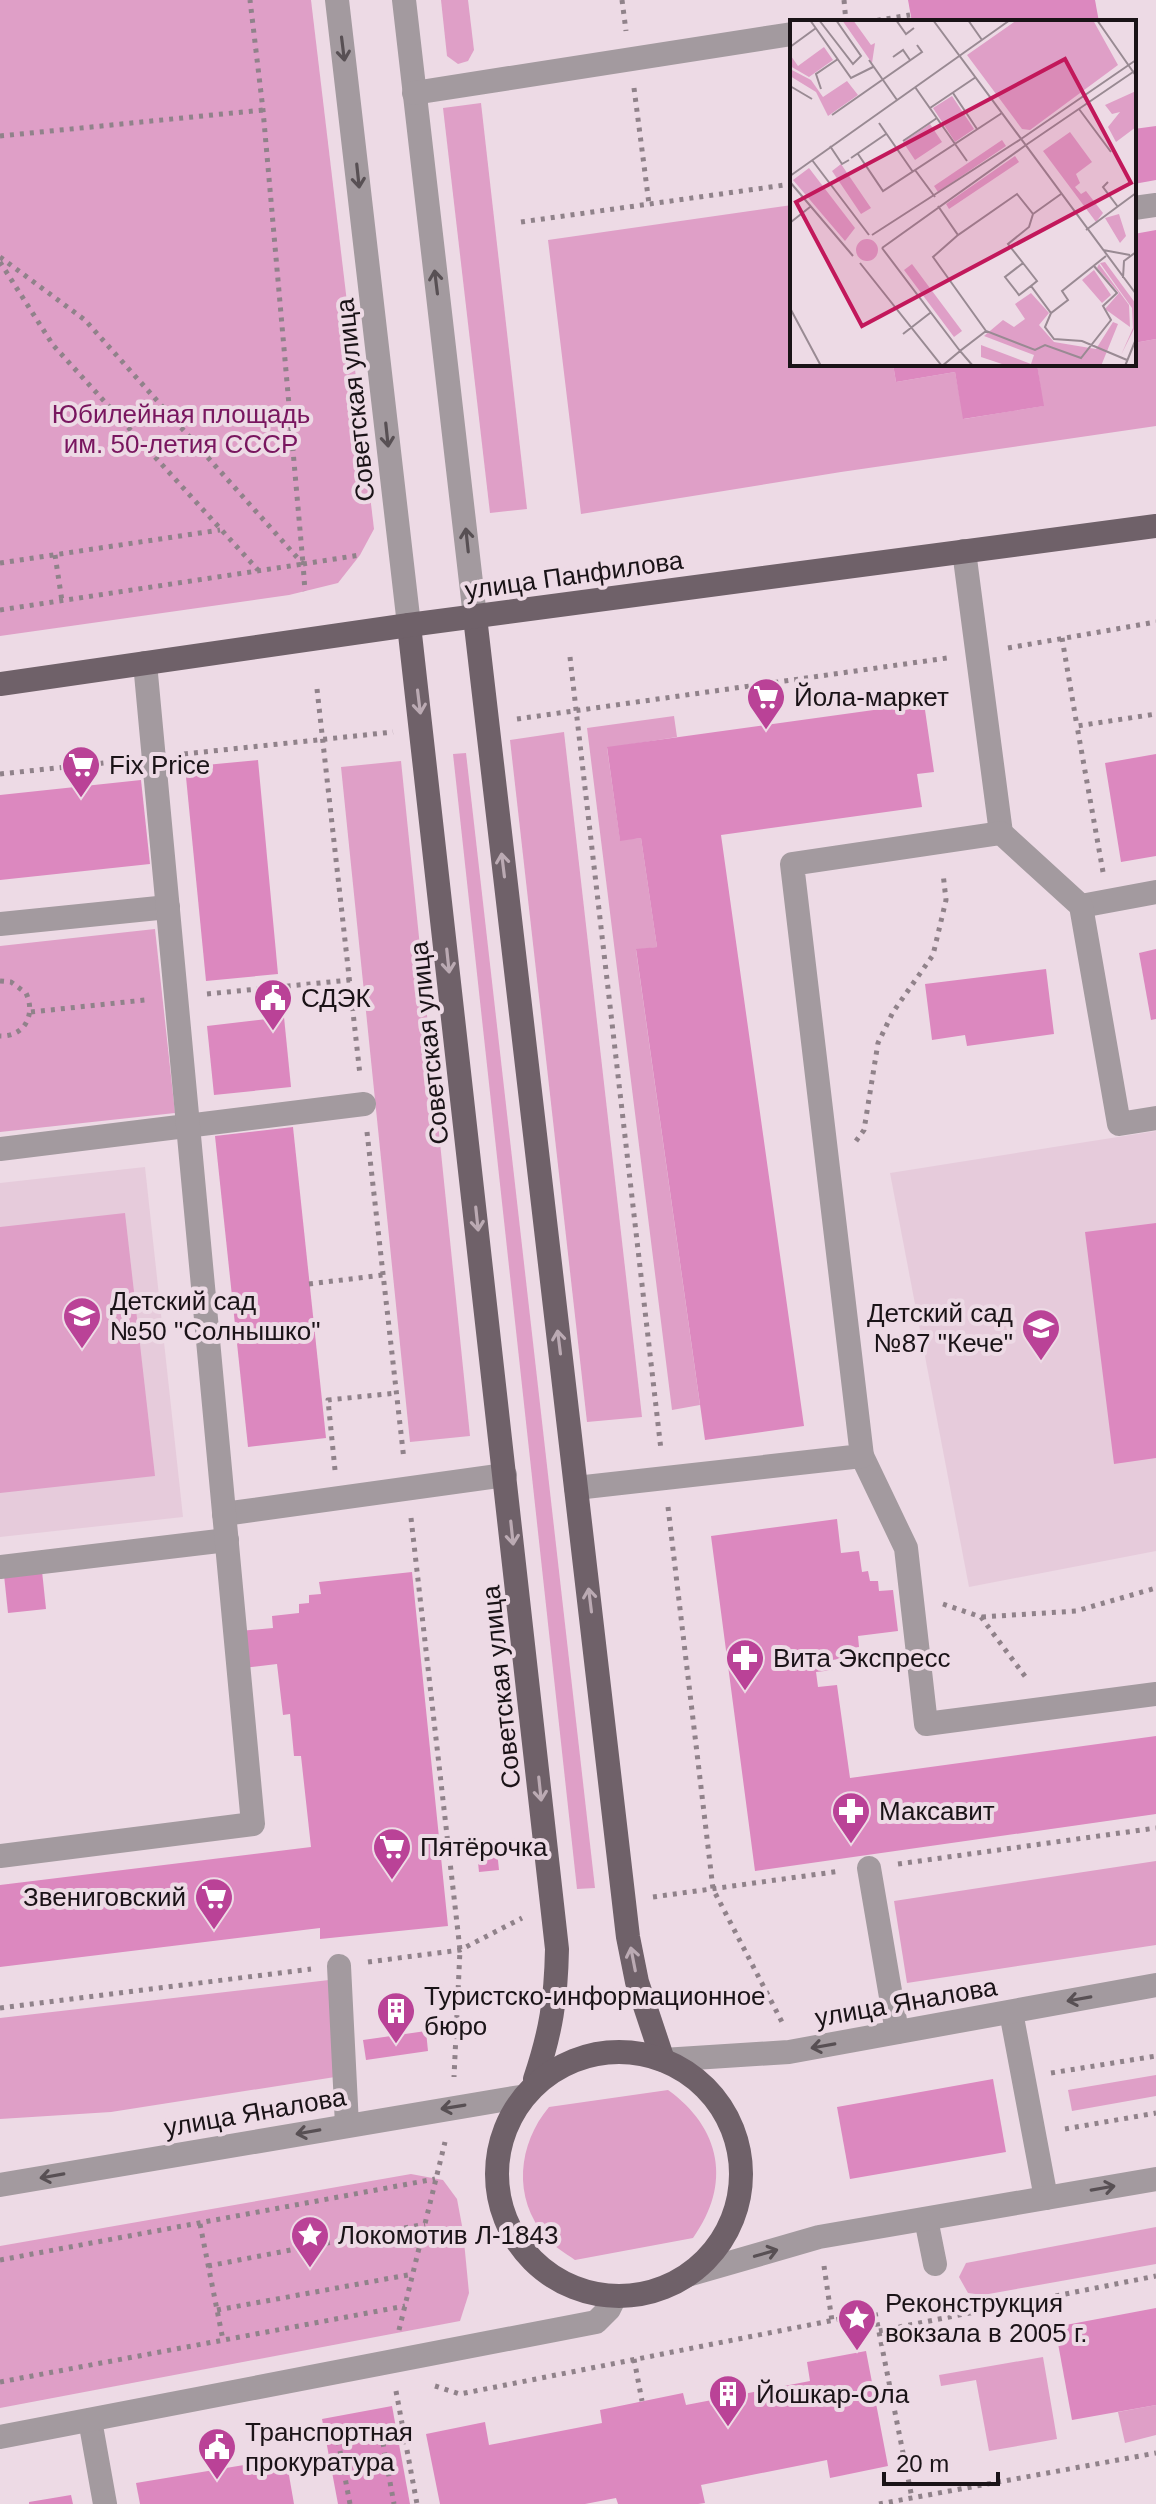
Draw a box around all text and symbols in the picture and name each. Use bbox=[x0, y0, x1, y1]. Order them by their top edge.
inset map bbox=[790, 20, 1136, 366]
one-way arrow bbox=[336, 36, 351, 62]
one-way arrow bbox=[350, 162, 365, 189]
one-way arrow bbox=[429, 269, 444, 295]
street label: Советская улица bbox=[329, 296, 381, 503]
park label: Юбилейная площадь им. 50-летия СССР bbox=[52, 399, 310, 459]
one-way arrow bbox=[380, 422, 395, 447]
one-way arrow bbox=[459, 527, 474, 554]
street label: улица Панфилова bbox=[463, 545, 686, 605]
supermarket icon: Йола-маркет bbox=[745, 676, 787, 731]
place label: Йола-маркет bbox=[794, 682, 949, 712]
one-way arrow bbox=[411, 689, 426, 715]
supermarket icon: Fix Price bbox=[60, 744, 102, 799]
place label: Fix Price bbox=[109, 750, 210, 780]
one-way arrow bbox=[495, 853, 510, 878]
street label: Советская улица bbox=[403, 939, 455, 1146]
one-way arrow bbox=[440, 947, 455, 974]
public building icon: СДЭК bbox=[252, 977, 294, 1032]
place label: СДЭК bbox=[301, 983, 371, 1013]
one-way arrow bbox=[469, 1205, 484, 1232]
place label: Детский сад №50 "Солнышко" bbox=[110, 1286, 320, 1346]
school or university icon: Детский сад №50 "Солнышко" bbox=[61, 1295, 103, 1350]
place label: Детский сад №87 "Кече" bbox=[867, 1298, 1013, 1358]
school or university icon: Детский сад №87 "Кече" bbox=[1020, 1307, 1062, 1362]
one-way arrow bbox=[551, 1330, 566, 1355]
one-way arrow bbox=[504, 1519, 519, 1546]
street label: Советская улица bbox=[475, 1583, 527, 1790]
one-way arrow bbox=[582, 1588, 597, 1614]
pharmacy icon: Вита Экспресс bbox=[724, 1637, 766, 1692]
place label: Вита Экспресс bbox=[773, 1643, 951, 1673]
one-way arrow bbox=[533, 1775, 548, 1801]
pharmacy icon: Максавит bbox=[830, 1790, 872, 1845]
place label: Максавит bbox=[879, 1796, 995, 1826]
supermarket icon: Пятёрочка bbox=[371, 1826, 413, 1881]
place label: Пятёрочка bbox=[420, 1832, 548, 1862]
supermarket icon: Звениговский bbox=[193, 1876, 235, 1931]
place label: Звениговский bbox=[23, 1882, 186, 1912]
one-way arrow bbox=[624, 1946, 639, 1972]
street label: улица Яналова bbox=[813, 1971, 1000, 2033]
place label: Туристско-информационное бюро bbox=[424, 1981, 766, 2041]
building icon: Туристско-информационное бюро bbox=[375, 1990, 417, 2045]
one-way arrow bbox=[1067, 1993, 1092, 2008]
one-way arrow bbox=[811, 2039, 837, 2054]
street label: улица Яналова bbox=[162, 2081, 349, 2143]
one-way arrow bbox=[441, 2101, 466, 2116]
one-way arrow bbox=[296, 2125, 322, 2140]
one-way arrow bbox=[40, 2169, 65, 2184]
one-way arrow bbox=[1090, 2180, 1115, 2195]
place icon: Локомотив Л-1843 bbox=[289, 2214, 331, 2269]
place label: Локомотив Л-1843 bbox=[338, 2220, 558, 2250]
one-way arrow bbox=[752, 2245, 778, 2260]
place label: Реконструкция вокзала в 2005 г. bbox=[885, 2288, 1088, 2348]
place icon: Реконструкция вокзала в 2005 г. bbox=[836, 2297, 878, 2352]
building icon: Йошкар-Ола bbox=[707, 2373, 749, 2428]
place label: Йошкар-Ола bbox=[756, 2379, 910, 2409]
place label: Транспортная прокуратура bbox=[245, 2417, 413, 2477]
public building icon: Транспортная прокуратура bbox=[196, 2426, 238, 2481]
scale bar bbox=[884, 2436, 998, 2486]
text: 20 m bbox=[896, 2450, 949, 2477]

